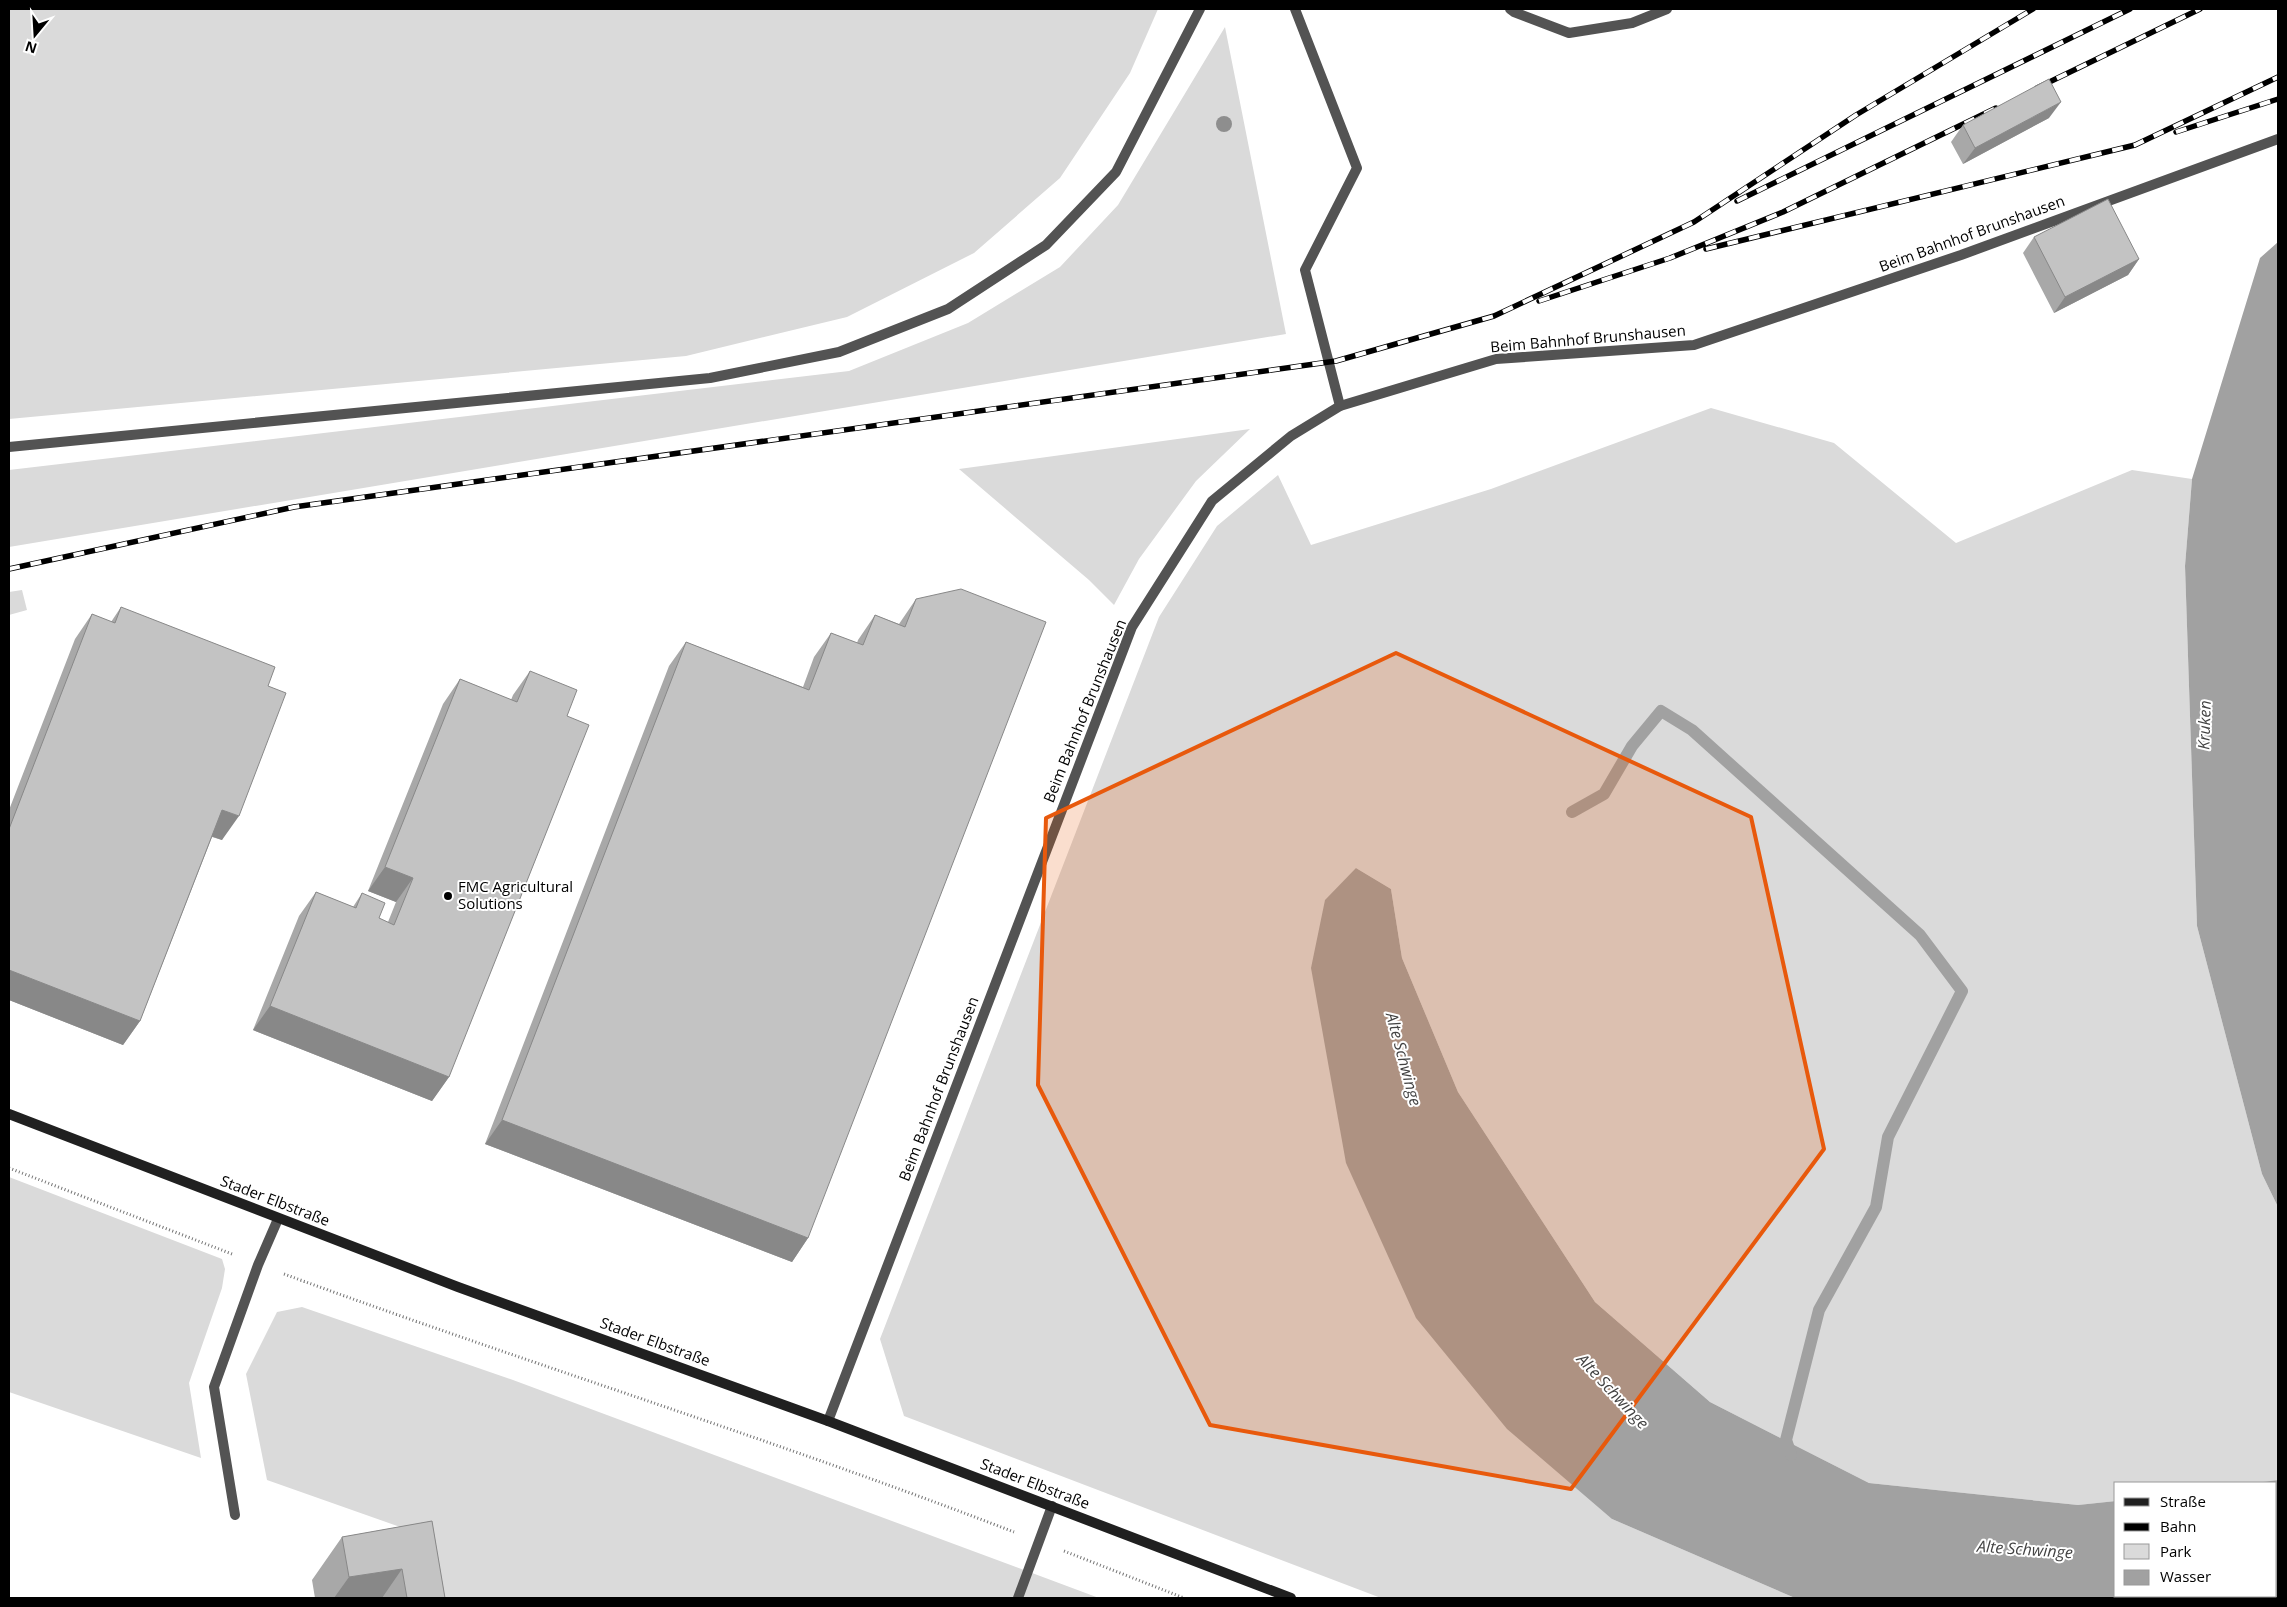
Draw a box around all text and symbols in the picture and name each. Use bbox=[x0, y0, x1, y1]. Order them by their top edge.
north arrow bbox=[10, 10, 60, 60]
text: N bbox=[22, 37, 39, 59]
street label: Beim Bahnhof Brunshausen bbox=[1876, 190, 2067, 276]
street label: Beim Bahnhof Brunshausen bbox=[1489, 319, 1686, 357]
street label: Beim Bahnhof Brunshausen bbox=[1038, 616, 1130, 805]
water label: Kruken bbox=[2192, 700, 2216, 750]
place label: FMC Agricultural Solutions bbox=[458, 876, 573, 913]
marker: FMC Agricultural Solutions bbox=[442, 890, 454, 902]
street label: Beim Bahnhof Brunshausen bbox=[894, 993, 983, 1184]
water label: Alte Schwinge bbox=[1381, 1009, 1427, 1108]
street label: Stader Elbstraße bbox=[218, 1170, 333, 1230]
street label: Stader Elbstraße bbox=[598, 1312, 713, 1370]
water label: Alte Schwinge bbox=[1572, 1348, 1654, 1434]
street label: Stader Elbstraße bbox=[978, 1453, 1093, 1513]
legend bbox=[2114, 1482, 2277, 1597]
text: Straße bbox=[2160, 1491, 2206, 1511]
text: Bahn bbox=[2160, 1516, 2196, 1536]
water label: Alte Schwinge bbox=[1975, 1535, 2074, 1563]
text: Park bbox=[2160, 1541, 2191, 1561]
text: Wasser bbox=[2160, 1566, 2211, 1586]

